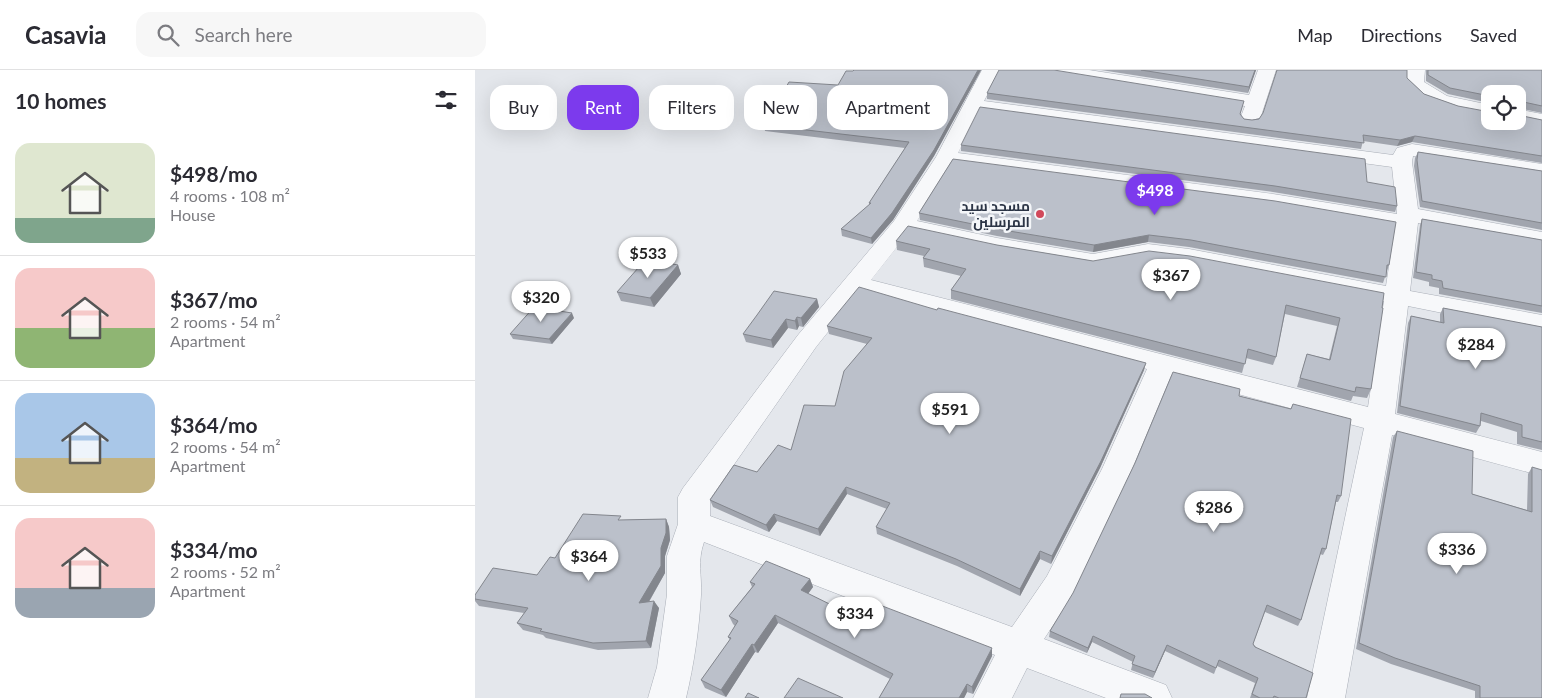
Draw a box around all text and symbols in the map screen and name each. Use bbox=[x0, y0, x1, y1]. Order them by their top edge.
search box bbox=[136, 12, 486, 57]
text: Casavia bbox=[25, 20, 106, 49]
icon: search bbox=[154, 21, 182, 49]
text: Search here bbox=[194, 23, 292, 46]
text: Map bbox=[1297, 24, 1333, 46]
text: Directions bbox=[1361, 24, 1442, 46]
text: Saved bbox=[1470, 24, 1517, 46]
chip: Buy bbox=[490, 85, 557, 130]
chip: Rent bbox=[567, 85, 639, 130]
chip: Filters bbox=[649, 85, 734, 130]
chip: New bbox=[744, 85, 817, 130]
chip: Apartment bbox=[827, 85, 948, 130]
map controls bbox=[1481, 85, 1526, 130]
button: locate bbox=[1481, 85, 1526, 130]
icon: filters bbox=[432, 86, 460, 114]
text: 10 homes bbox=[15, 88, 106, 113]
text: $498/mo bbox=[170, 161, 258, 186]
icon: home bbox=[55, 163, 115, 223]
pin: $498 bbox=[1125, 174, 1185, 216]
text: $498 bbox=[1136, 180, 1174, 199]
text: 4 rooms · 108 m² bbox=[170, 186, 290, 205]
place label: مسجد سيد المرسلين bbox=[961, 197, 1030, 231]
text: House bbox=[170, 205, 215, 224]
marker: مسجد سيد المرسلين bbox=[1034, 208, 1046, 220]
pin: $533 bbox=[618, 236, 678, 279]
text: $533 bbox=[629, 243, 667, 262]
pin: $367 bbox=[1141, 258, 1201, 301]
text: $367 bbox=[1152, 265, 1190, 284]
pin: $320 bbox=[511, 280, 571, 323]
text: $367/mo bbox=[170, 287, 258, 312]
text: $320 bbox=[522, 287, 560, 306]
icon: home bbox=[55, 288, 115, 348]
text: 2 rooms · 54 m² bbox=[170, 312, 281, 331]
pin: $284 bbox=[1446, 328, 1506, 370]
text: Apartment bbox=[170, 331, 245, 350]
text: $284 bbox=[1457, 334, 1495, 353]
pin: $591 bbox=[920, 392, 980, 435]
text: $591 bbox=[931, 399, 969, 418]
text: $364/mo bbox=[170, 412, 258, 437]
icon: home bbox=[55, 413, 115, 473]
text: 2 rooms · 54 m² bbox=[170, 437, 281, 456]
text: Apartment bbox=[170, 456, 245, 475]
pin: $286 bbox=[1184, 490, 1244, 533]
text: $286 bbox=[1195, 497, 1233, 516]
pin: $336 bbox=[1427, 532, 1487, 575]
text: $334/mo bbox=[170, 537, 258, 562]
icon: home bbox=[55, 538, 115, 598]
text: $336 bbox=[1438, 539, 1476, 558]
pin: $364 bbox=[559, 540, 619, 582]
text: $364 bbox=[570, 546, 608, 565]
text: 2 rooms · 52 m² bbox=[170, 562, 281, 581]
text: Apartment bbox=[170, 581, 245, 600]
pin: $334 bbox=[825, 596, 885, 639]
text: $334 bbox=[836, 603, 874, 622]

